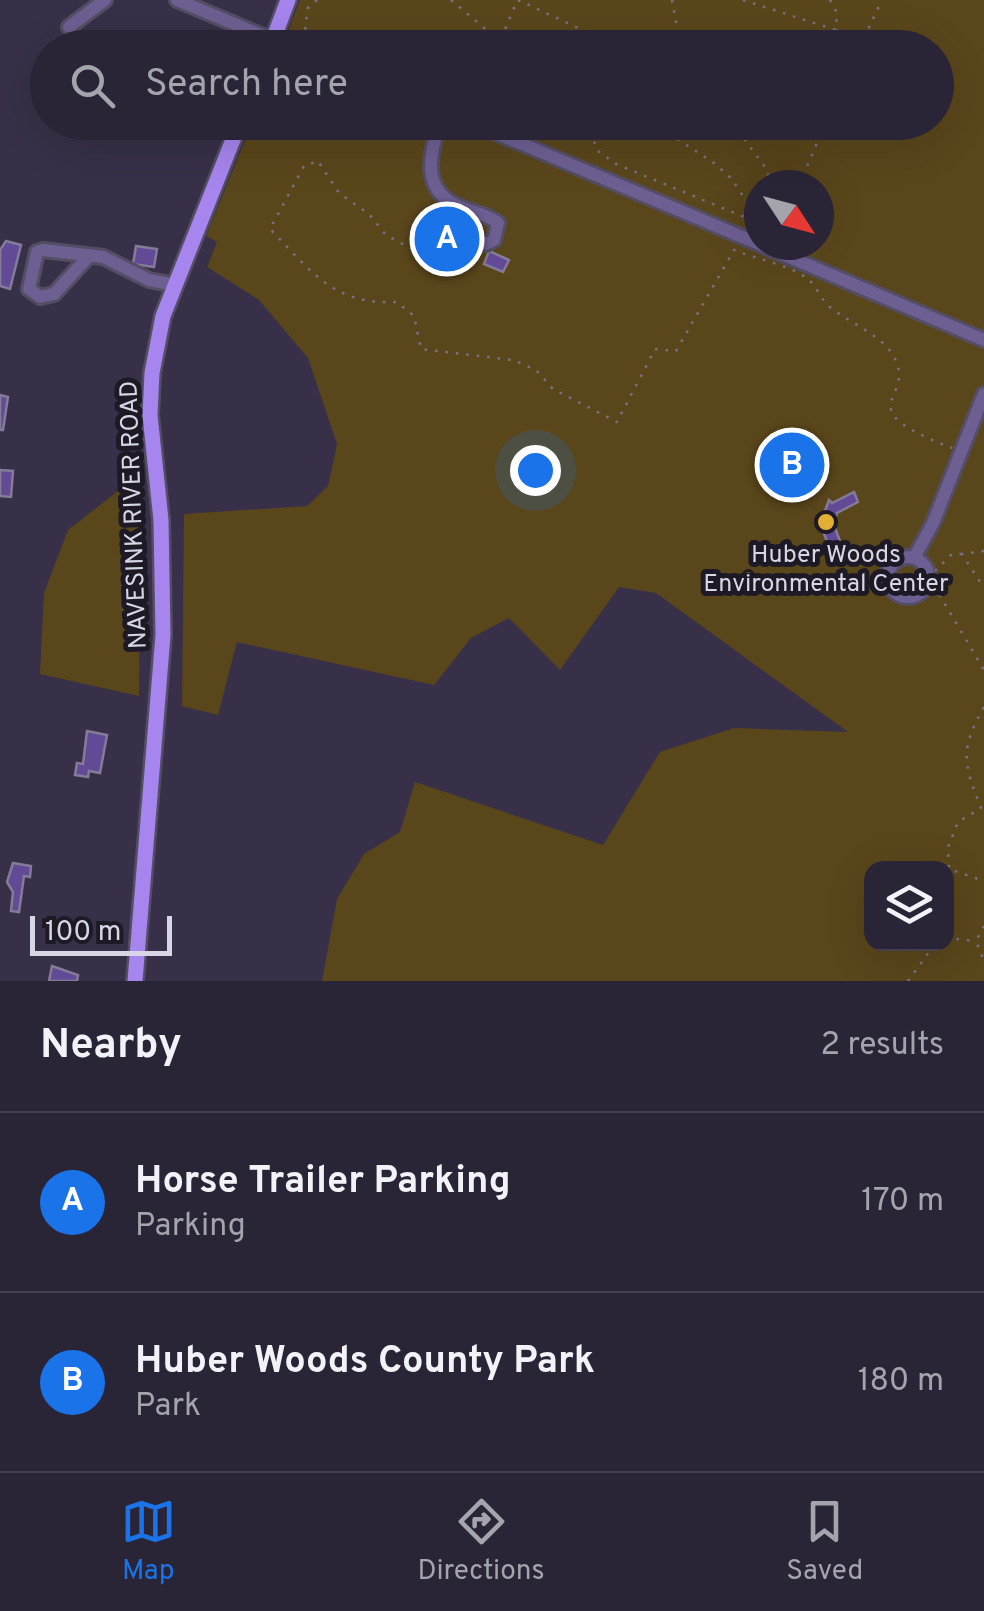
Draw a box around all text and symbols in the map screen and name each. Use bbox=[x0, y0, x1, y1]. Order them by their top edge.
search box bbox=[30, 30, 954, 140]
icon: search bbox=[65, 58, 120, 113]
text: Search here bbox=[145, 61, 348, 110]
north arrow bbox=[744, 170, 834, 260]
pin: A bbox=[414, 202, 480, 276]
street label: NAVESINK RIVER ROAD bbox=[114, 380, 156, 650]
pin: B bbox=[760, 428, 824, 502]
your location bbox=[510, 445, 561, 496]
marker: Huber Woods Environmental Center bbox=[815, 511, 837, 533]
place label: Huber Woods Environmental Center bbox=[703, 540, 949, 601]
map controls bbox=[864, 861, 954, 951]
button: layers bbox=[864, 861, 954, 951]
scale bar bbox=[30, 911, 172, 956]
text: 100 m bbox=[45, 915, 121, 951]
text: Nearby bbox=[40, 1020, 182, 1073]
text: 2 results bbox=[820, 1026, 944, 1066]
text: Horse Trailer Parking bbox=[135, 1158, 511, 1207]
text: A bbox=[61, 1182, 84, 1222]
text: 170 m bbox=[861, 1182, 944, 1222]
text: Parking bbox=[135, 1207, 246, 1247]
text: Huber Woods County Park bbox=[135, 1338, 595, 1387]
text: B bbox=[61, 1362, 84, 1402]
text: 180 m bbox=[858, 1362, 944, 1402]
text: Park bbox=[135, 1387, 201, 1427]
tab: Map bbox=[121, 1494, 176, 1590]
tab: Directions bbox=[417, 1494, 545, 1590]
tab: Saved bbox=[786, 1494, 863, 1590]

